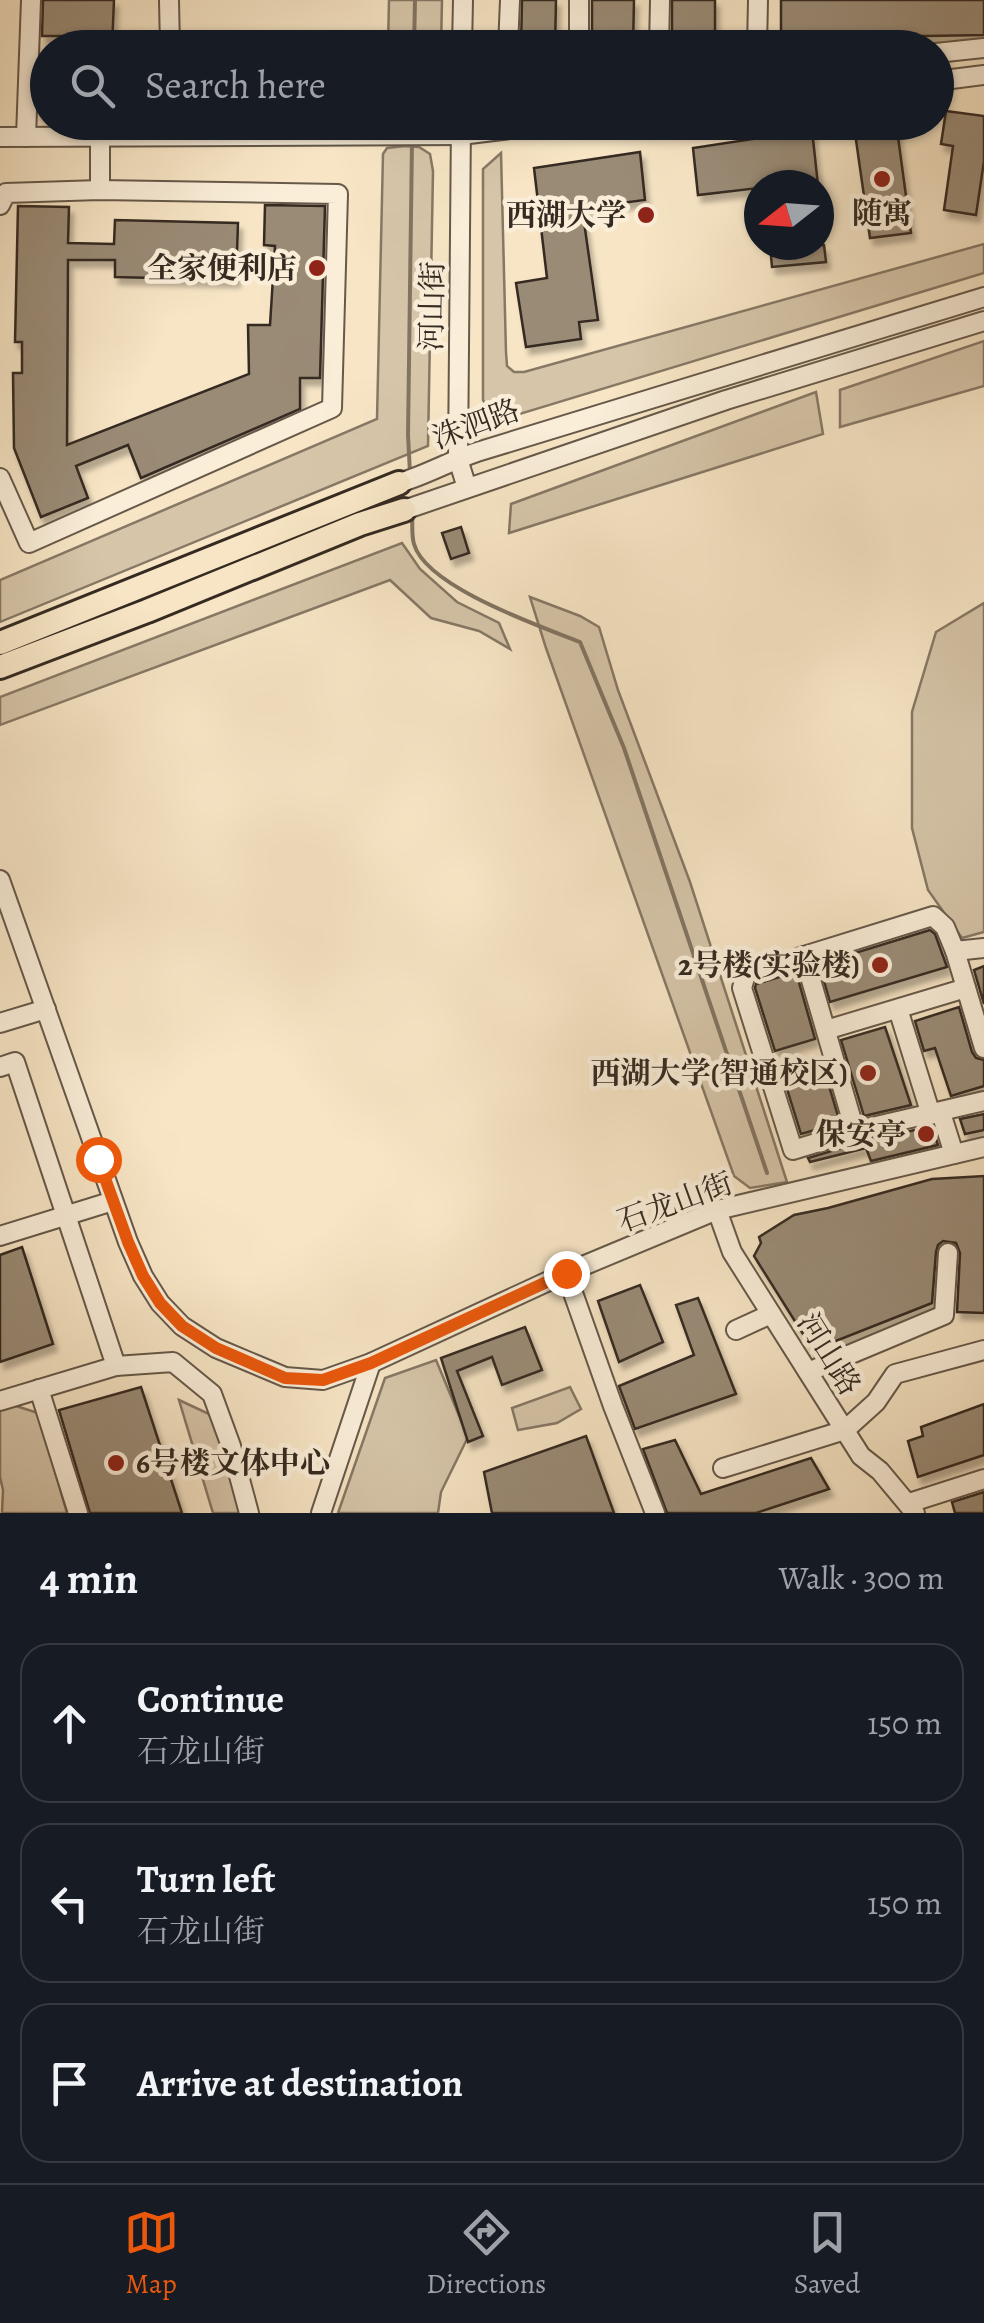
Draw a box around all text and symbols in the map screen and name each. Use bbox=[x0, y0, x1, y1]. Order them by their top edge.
search box bbox=[30, 30, 954, 140]
icon: search bbox=[65, 58, 120, 113]
text: Search here bbox=[145, 59, 326, 111]
marker: 随寓 bbox=[871, 168, 893, 190]
north arrow bbox=[744, 170, 834, 260]
place label: 随寓 bbox=[852, 193, 912, 233]
place label: 西湖大学 bbox=[506, 195, 626, 235]
marker: 西湖大学 bbox=[635, 204, 657, 226]
place label: 全家便利店 bbox=[147, 248, 297, 288]
marker: 全家便利店 bbox=[306, 257, 328, 279]
street label: 河山街 bbox=[411, 261, 453, 351]
street label: 洙泗路 bbox=[427, 390, 525, 458]
place label: 2号楼(实验楼) bbox=[678, 945, 860, 985]
marker: 2号楼(实验楼) bbox=[869, 954, 891, 976]
place label: 西湖大学(智通校区) bbox=[591, 1053, 848, 1093]
marker: 西湖大学(智通校区) bbox=[857, 1062, 879, 1084]
place label: 保安亭 bbox=[816, 1114, 906, 1154]
marker: 保安亭 bbox=[915, 1123, 937, 1145]
route start bbox=[76, 1137, 122, 1183]
street label: 石龙山街 bbox=[612, 1163, 738, 1241]
route end bbox=[544, 1251, 590, 1297]
street label: 河山路 bbox=[788, 1305, 870, 1403]
place label: 6号楼文体中心 bbox=[136, 1443, 330, 1483]
marker: 6号楼文体中心 bbox=[105, 1452, 127, 1474]
text: 4 min bbox=[40, 1550, 138, 1607]
text: Walk · 300 m bbox=[779, 1556, 944, 1600]
text: Continue bbox=[137, 1673, 284, 1725]
icon: ahead bbox=[42, 1696, 97, 1751]
text: 150 m bbox=[867, 1701, 942, 1745]
text: 石龙山街 bbox=[137, 1729, 265, 1773]
text: Turn left bbox=[137, 1853, 276, 1905]
icon: left bbox=[42, 1876, 97, 1931]
text: 150 m bbox=[867, 1881, 942, 1925]
text: 石龙山街 bbox=[137, 1909, 265, 1953]
icon: arrive bbox=[42, 2056, 97, 2111]
text: Arrive at destination bbox=[137, 2057, 463, 2109]
tab: Map bbox=[124, 2205, 179, 2303]
tab: Directions bbox=[426, 2205, 546, 2303]
tab: Saved bbox=[794, 2205, 860, 2303]

